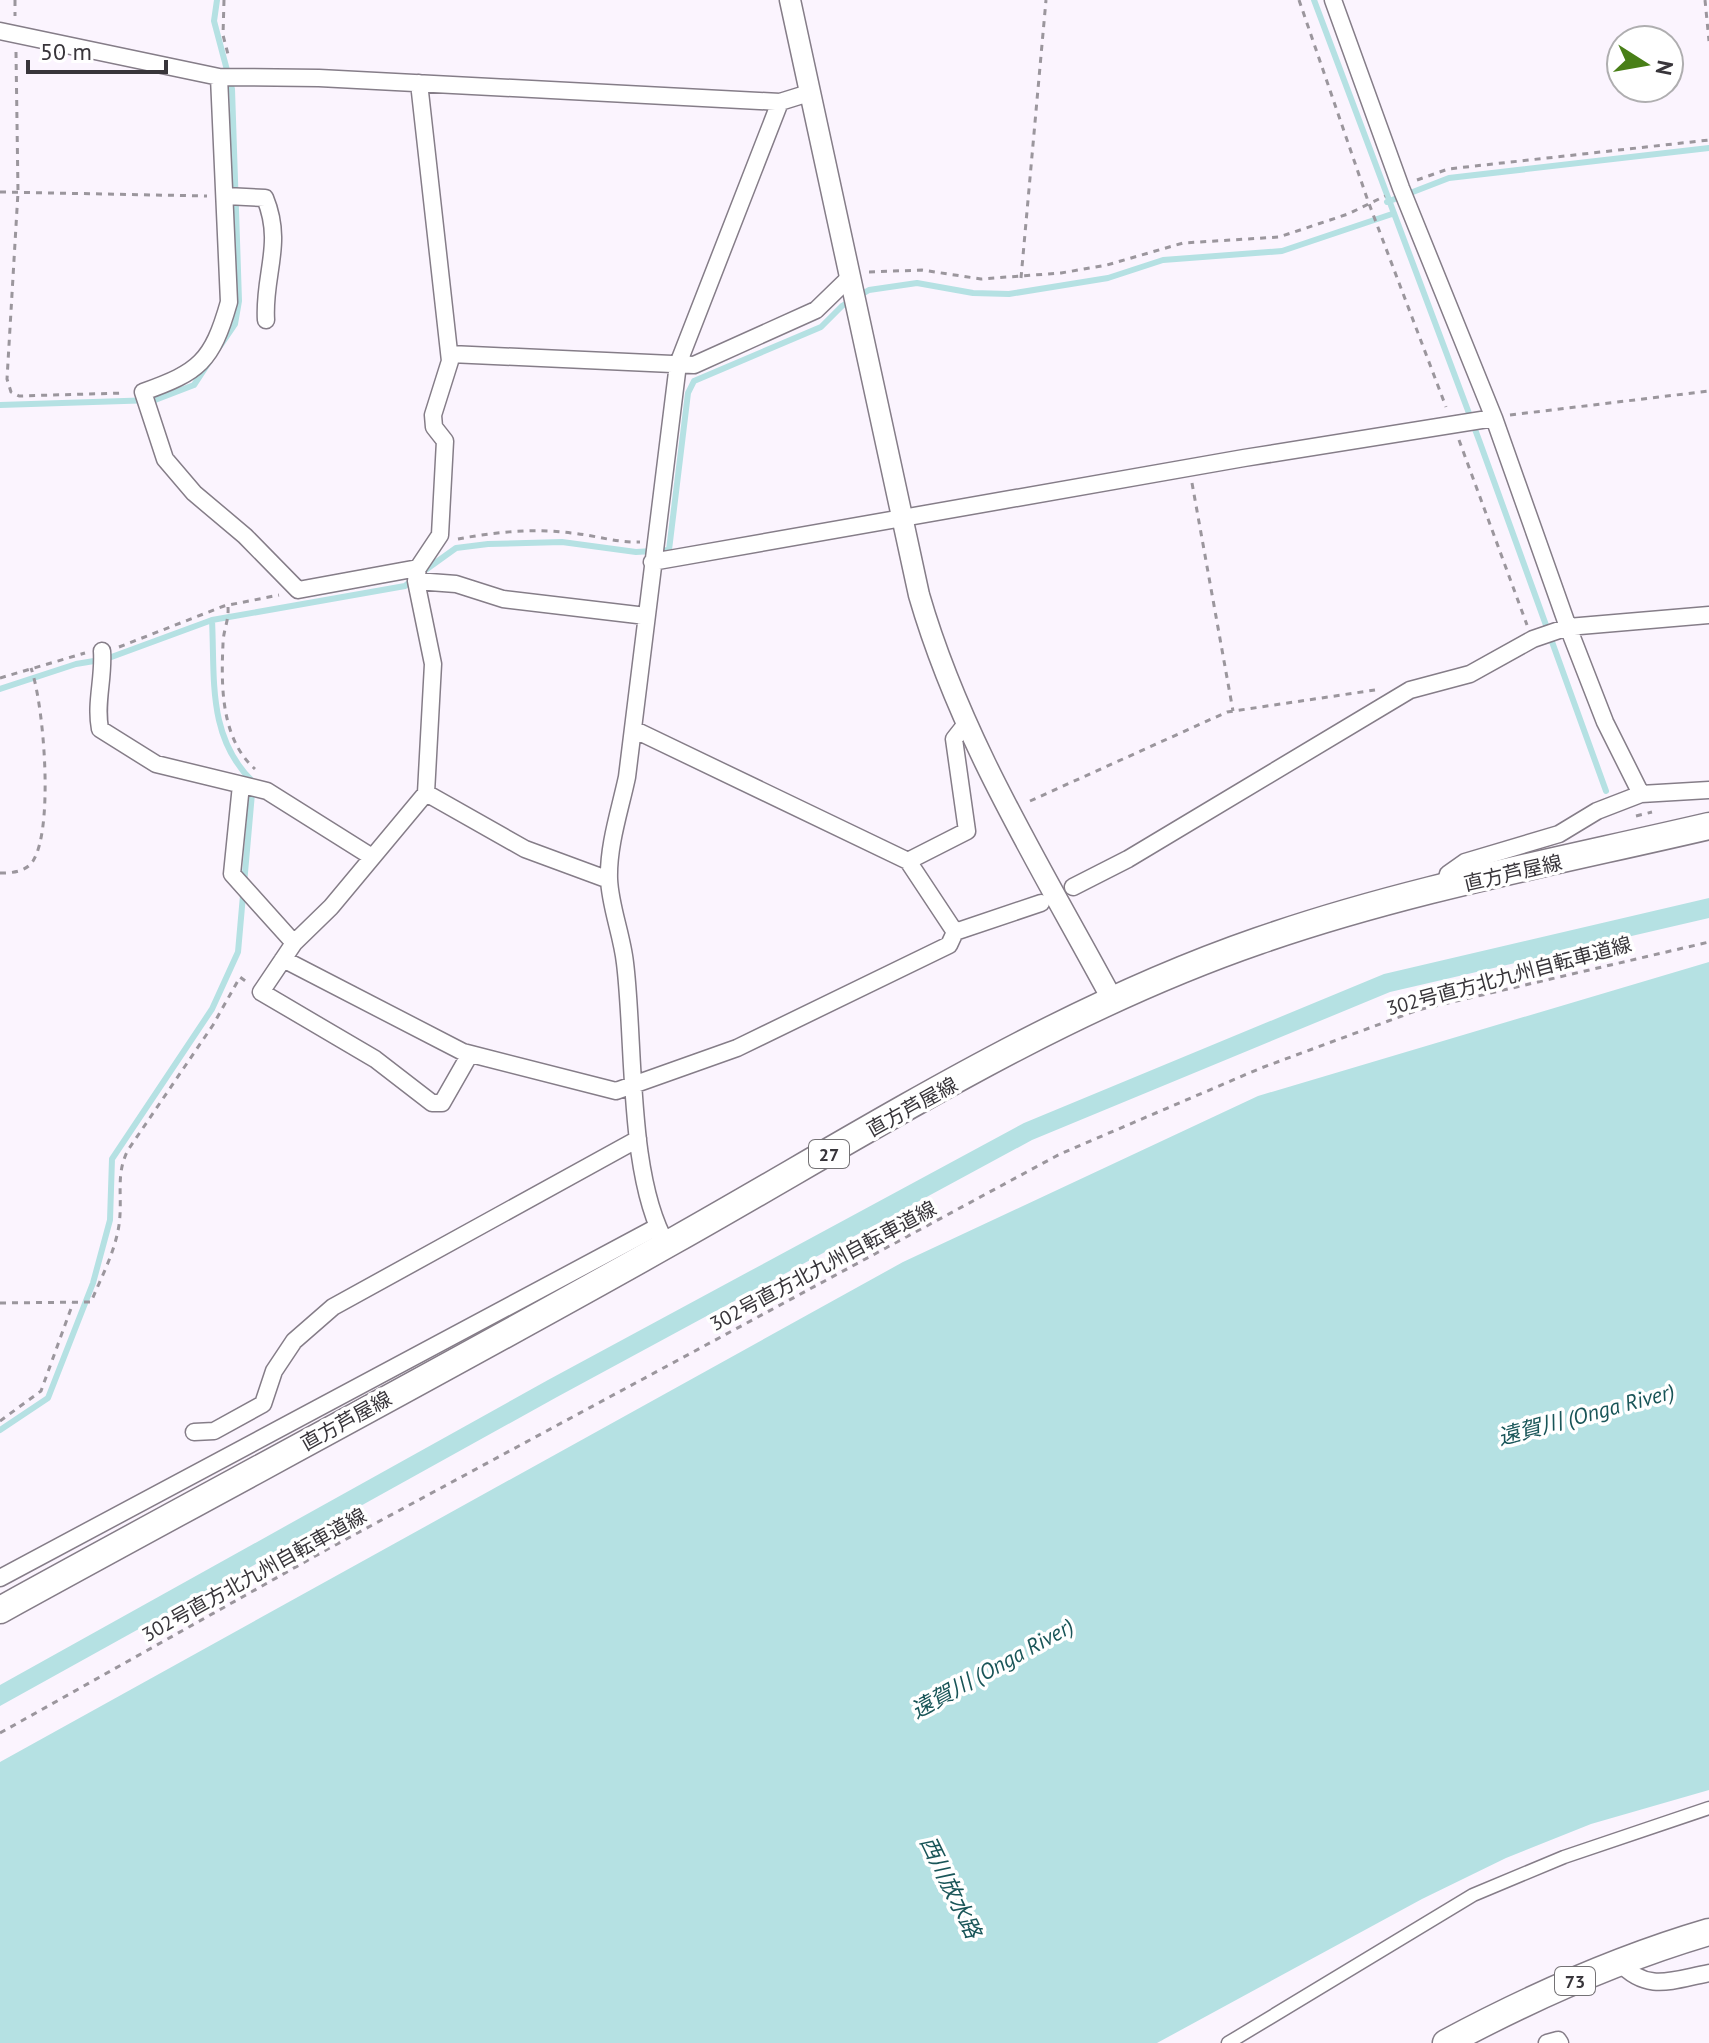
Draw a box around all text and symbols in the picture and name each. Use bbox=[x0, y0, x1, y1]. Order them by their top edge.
scale bar bbox=[28, 24, 166, 74]
north arrow bbox=[1605, 24, 1685, 104]
text: 50 m bbox=[40, 36, 92, 67]
text: N bbox=[1650, 58, 1680, 78]
street label: 直方芦屋線 bbox=[1461, 849, 1565, 897]
street label: 302号直方北九州自転車道線 bbox=[1384, 931, 1634, 1021]
street label: 直方芦屋線 bbox=[862, 1071, 962, 1143]
road number: 27 bbox=[809, 1140, 849, 1168]
street label: 302号直方北九州自転車道線 bbox=[705, 1195, 941, 1337]
water label: 遠賀川 (Onga River) bbox=[1495, 1377, 1677, 1451]
street label: 直方芦屋線 bbox=[296, 1385, 396, 1457]
street label: 302号直方北九州自転車道線 bbox=[137, 1502, 371, 1648]
water label: 遠賀川 (Onga River) bbox=[906, 1612, 1078, 1724]
water label: 西川放水路 bbox=[914, 1831, 989, 1944]
road number: 73 bbox=[1555, 1967, 1595, 1995]

